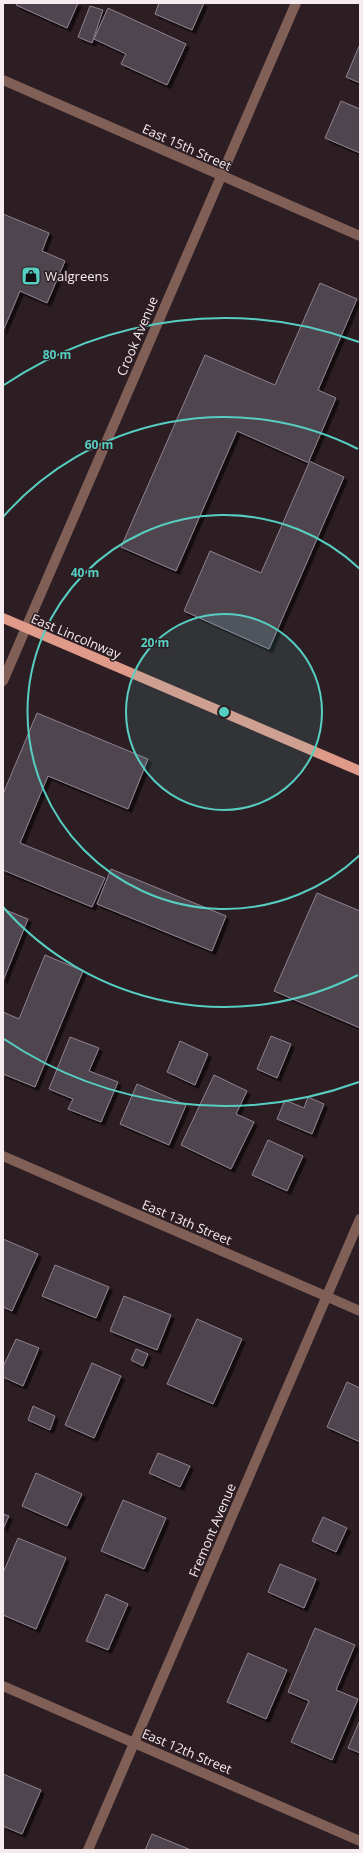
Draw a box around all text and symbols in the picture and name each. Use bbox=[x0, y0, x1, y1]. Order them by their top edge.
street label: East 15th Street bbox=[140, 119, 235, 175]
shop icon: Walgreens bbox=[20, 265, 42, 287]
place label: Walgreens bbox=[45, 267, 109, 285]
street label: Crook Avenue bbox=[112, 294, 162, 378]
text: 80 m bbox=[43, 346, 71, 363]
text: 60 m bbox=[85, 436, 113, 453]
text: 40 m bbox=[71, 564, 99, 581]
street label: East Lincolnway bbox=[28, 609, 124, 663]
text: 20 m bbox=[141, 634, 169, 651]
centre of rings bbox=[217, 705, 231, 719]
street label: East 13th Street bbox=[139, 1195, 235, 1249]
street label: Fremont Avenue bbox=[184, 1480, 240, 1580]
street label: East 12th Street bbox=[139, 1724, 235, 1778]

